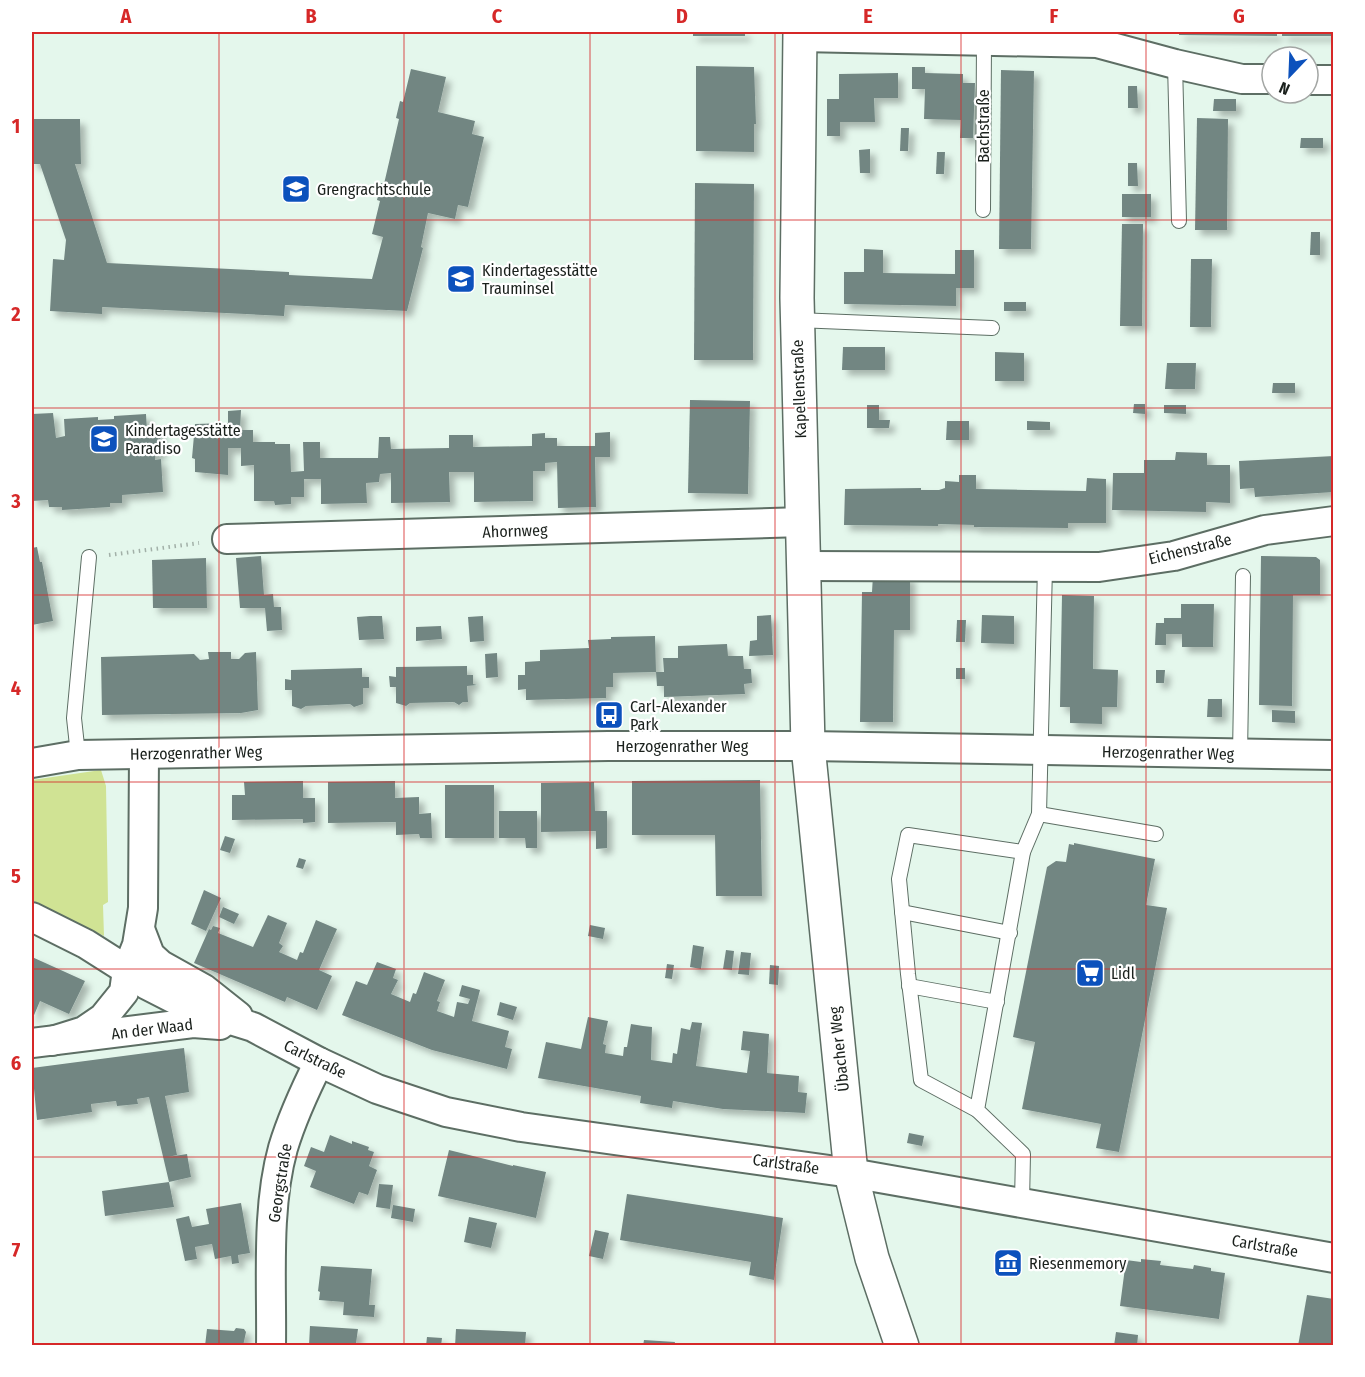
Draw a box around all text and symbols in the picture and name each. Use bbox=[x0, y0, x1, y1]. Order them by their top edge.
text: A bbox=[120, 4, 133, 28]
text: B bbox=[305, 4, 317, 28]
text: C bbox=[492, 4, 503, 28]
text: D bbox=[676, 4, 688, 28]
text: E bbox=[863, 4, 873, 28]
text: F bbox=[1050, 4, 1059, 28]
text: G bbox=[1233, 4, 1245, 28]
north arrow bbox=[1260, 45, 1320, 105]
text: N bbox=[1276, 78, 1292, 99]
street label: Bachstraße bbox=[974, 89, 993, 163]
text: 1 bbox=[12, 114, 20, 138]
school or university icon: Grengrachtschule bbox=[280, 173, 312, 205]
place label: Grengrachtschule bbox=[317, 180, 431, 199]
place label: Kindertagesstätte Trauminsel bbox=[482, 261, 598, 298]
school or university icon: Kindertagesstätte Trauminsel bbox=[445, 263, 477, 295]
text: 2 bbox=[10, 302, 21, 326]
street label: Kapellenstraße bbox=[788, 339, 810, 439]
place label: Kindertagesstätte Paradiso bbox=[125, 421, 241, 458]
school or university icon: Kindertagesstätte Paradiso bbox=[88, 423, 120, 455]
text: 3 bbox=[10, 489, 21, 513]
street label: Ahornweg bbox=[482, 520, 548, 542]
street label: Eichenstraße bbox=[1147, 530, 1233, 568]
text: 4 bbox=[11, 676, 21, 700]
place label: Carl-Alexander Park bbox=[630, 697, 727, 734]
bus stop icon: Carl-Alexander Park bbox=[593, 699, 625, 731]
street label: Herzogenrather Weg bbox=[616, 737, 749, 756]
street label: Herzogenrather Weg bbox=[130, 742, 263, 764]
street label: Herzogenrather Weg bbox=[1102, 742, 1235, 764]
text: 5 bbox=[11, 864, 21, 888]
supermarket icon: Lidl bbox=[1074, 957, 1106, 989]
place label: Lidl bbox=[1111, 964, 1135, 983]
street label: Übacher Weg bbox=[825, 1005, 853, 1092]
street label: An der Waad bbox=[110, 1015, 194, 1043]
street label: Carlstraße bbox=[281, 1036, 349, 1082]
text: 6 bbox=[11, 1051, 21, 1075]
street label: Georgstraße bbox=[264, 1142, 296, 1224]
street label: Carlstraße bbox=[751, 1150, 821, 1178]
street label: Carlstraße bbox=[1230, 1231, 1300, 1261]
text: 7 bbox=[12, 1238, 21, 1262]
museum icon: Riesenmemory bbox=[992, 1247, 1024, 1279]
place label: Riesenmemory bbox=[1029, 1254, 1127, 1273]

